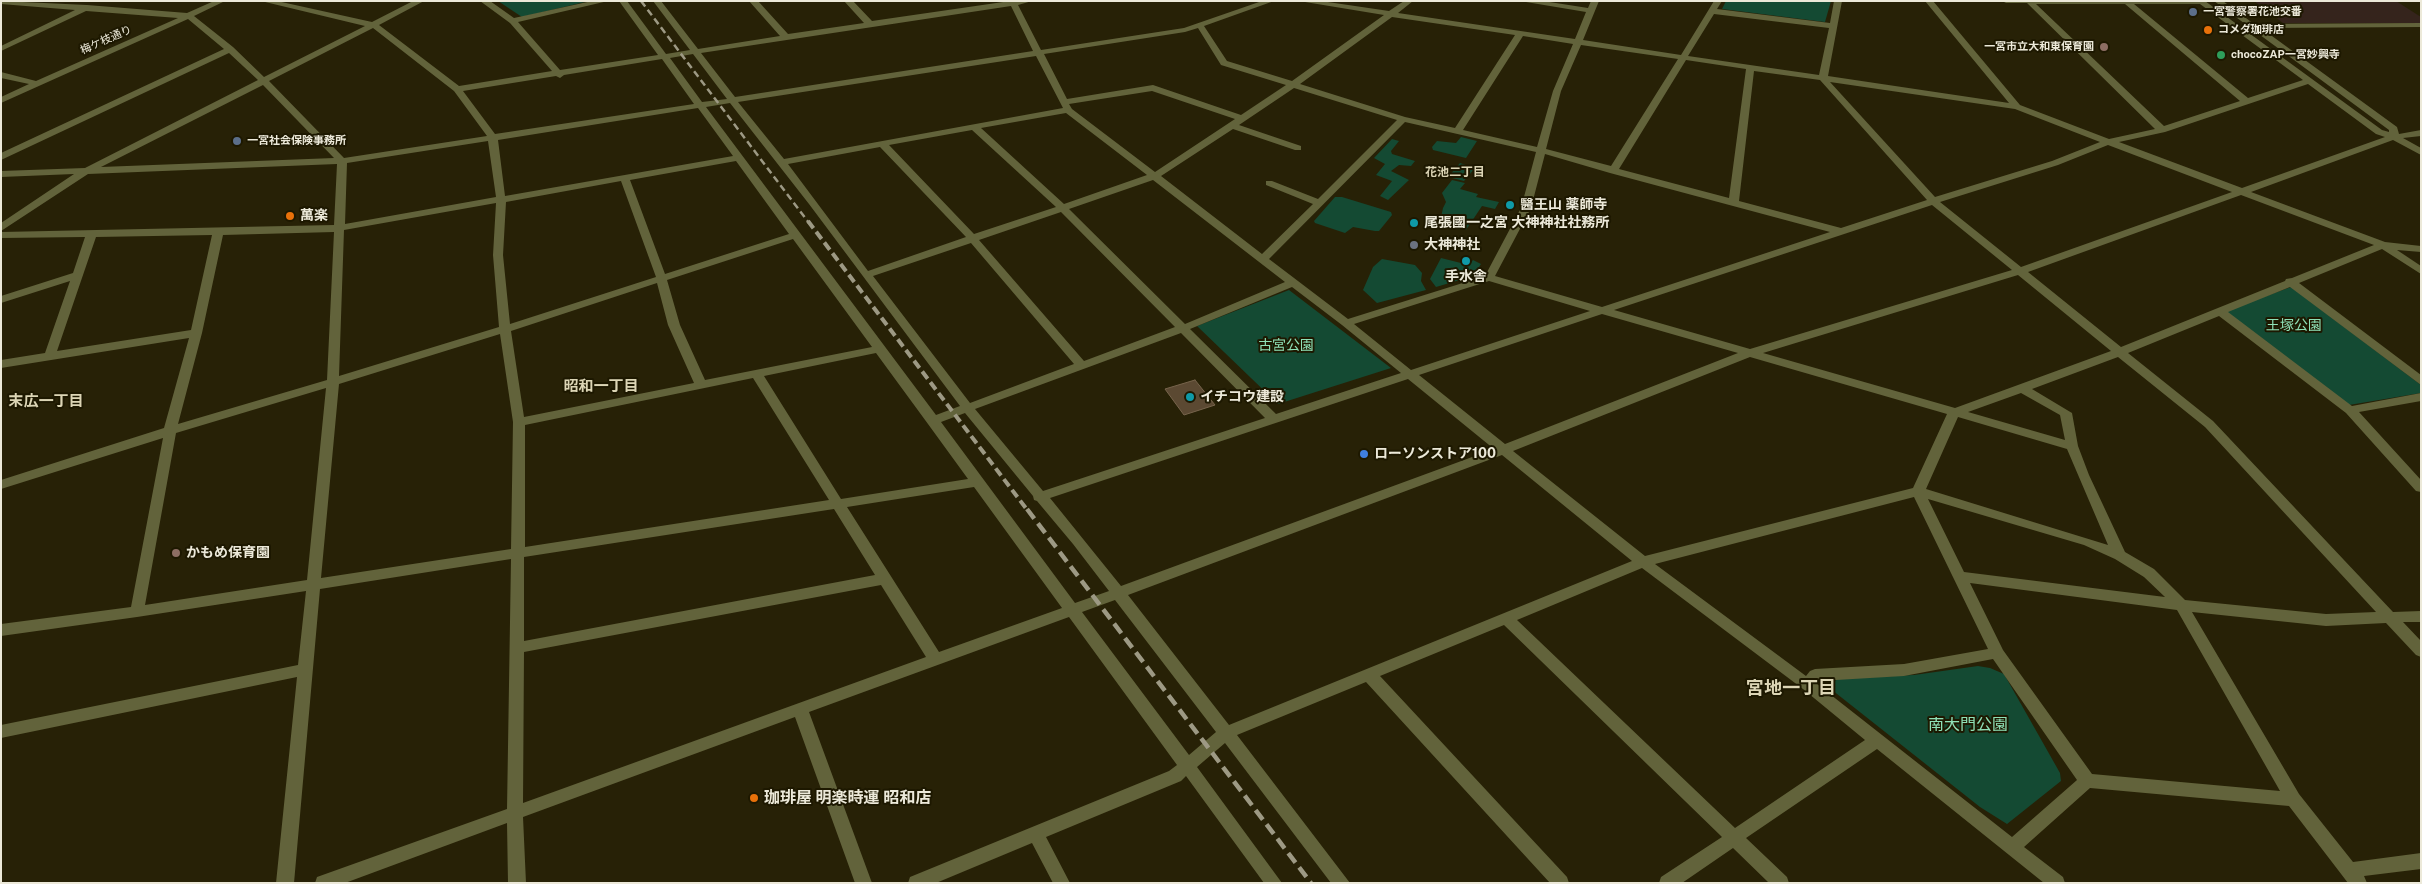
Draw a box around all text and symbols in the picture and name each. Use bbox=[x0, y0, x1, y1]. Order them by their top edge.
place label: 一宮警察署花池交番 bbox=[2203, 5, 2302, 19]
marker: 一宮警察署花池交番 bbox=[2187, 6, 2199, 18]
street label: 梅ケ枝通り bbox=[78, 23, 134, 57]
place label: コメダ珈琲店 bbox=[2218, 23, 2284, 37]
marker: コメダ珈琲店 bbox=[2202, 24, 2214, 36]
place label: 一宮市立大和東保育園 bbox=[1984, 40, 2094, 54]
marker: 一宮市立大和東保育園 bbox=[2098, 41, 2110, 53]
place label: chocoZAP一宮妙興寺 bbox=[2231, 48, 2340, 62]
marker: chocoZAP一宮妙興寺 bbox=[2215, 49, 2227, 61]
place label: 一宮社会保険事務所 bbox=[247, 134, 346, 148]
marker: 一宮社会保険事務所 bbox=[231, 135, 243, 147]
district label: 花池二丁目 bbox=[1425, 165, 1485, 179]
place label: 醫王山 薬師寺 bbox=[1520, 197, 1607, 213]
marker: 醫王山 薬師寺 bbox=[1504, 199, 1516, 211]
place label: 萬楽 bbox=[300, 208, 328, 224]
marker: 萬楽 bbox=[284, 210, 296, 222]
place label: 尾張國一之宮 大神神社社務所 bbox=[1424, 215, 1609, 231]
marker: 尾張國一之宮 大神神社社務所 bbox=[1408, 217, 1420, 229]
place label: 大神神社 bbox=[1424, 237, 1480, 253]
marker: 大神神社 bbox=[1408, 239, 1420, 251]
marker: 手水舎 bbox=[1460, 255, 1472, 267]
place label: 手水舎 bbox=[1445, 269, 1487, 285]
park label: 王塚公園 bbox=[2266, 318, 2322, 334]
park label: 古宮公園 bbox=[1258, 338, 1314, 354]
district label: 昭和一丁目 bbox=[564, 377, 638, 395]
place label: イチコウ建設 bbox=[1200, 389, 1284, 405]
marker: イチコウ建設 bbox=[1184, 391, 1196, 403]
district label: 末広一丁目 bbox=[9, 392, 83, 410]
place label: ローソンストア100 bbox=[1374, 446, 1496, 462]
marker: ローソンストア100 bbox=[1358, 448, 1370, 460]
place label: かもめ保育園 bbox=[186, 545, 270, 561]
marker: かもめ保育園 bbox=[170, 547, 182, 559]
district label: 宮地一丁目 bbox=[1746, 677, 1836, 699]
park label: 南大門公園 bbox=[1928, 715, 2008, 735]
place label: 珈琲屋 明楽時運 昭和店 bbox=[764, 788, 931, 808]
marker: 珈琲屋 明楽時運 昭和店 bbox=[748, 792, 760, 804]

